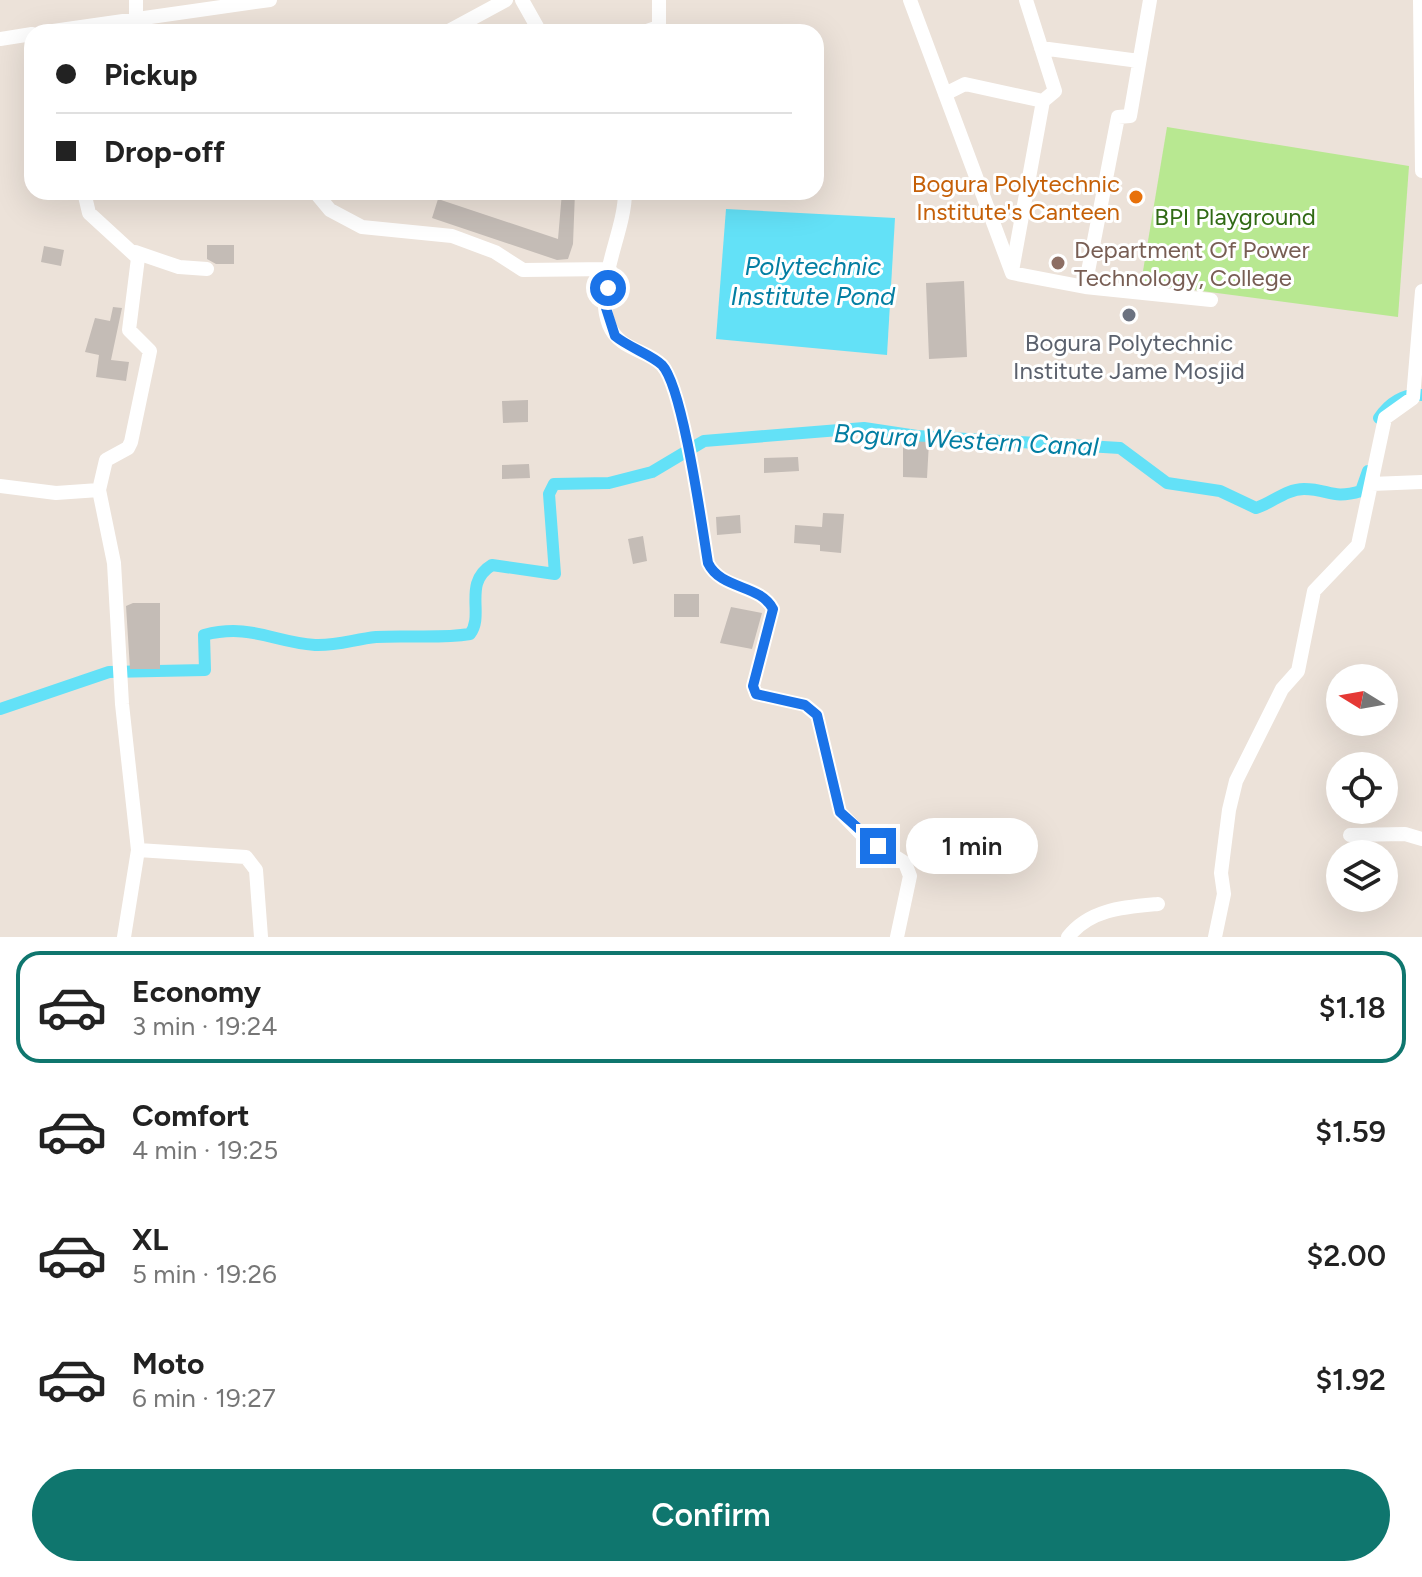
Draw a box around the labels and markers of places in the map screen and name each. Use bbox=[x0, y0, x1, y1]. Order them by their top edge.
place label: Bogura Polytechnic Institute's Canteen bbox=[912, 169, 1120, 226]
marker: Bogura Polytechnic Institute's Canteen bbox=[1127, 188, 1145, 206]
place label: Department Of Power Technology, College bbox=[1074, 235, 1310, 292]
marker: Department Of Power Technology, College bbox=[1049, 254, 1067, 272]
marker: Bogura Polytechnic Institute Jame Mosjid bbox=[1120, 306, 1138, 324]
place label: Bogura Polytechnic Institute Jame Mosjid bbox=[1013, 328, 1245, 385]

